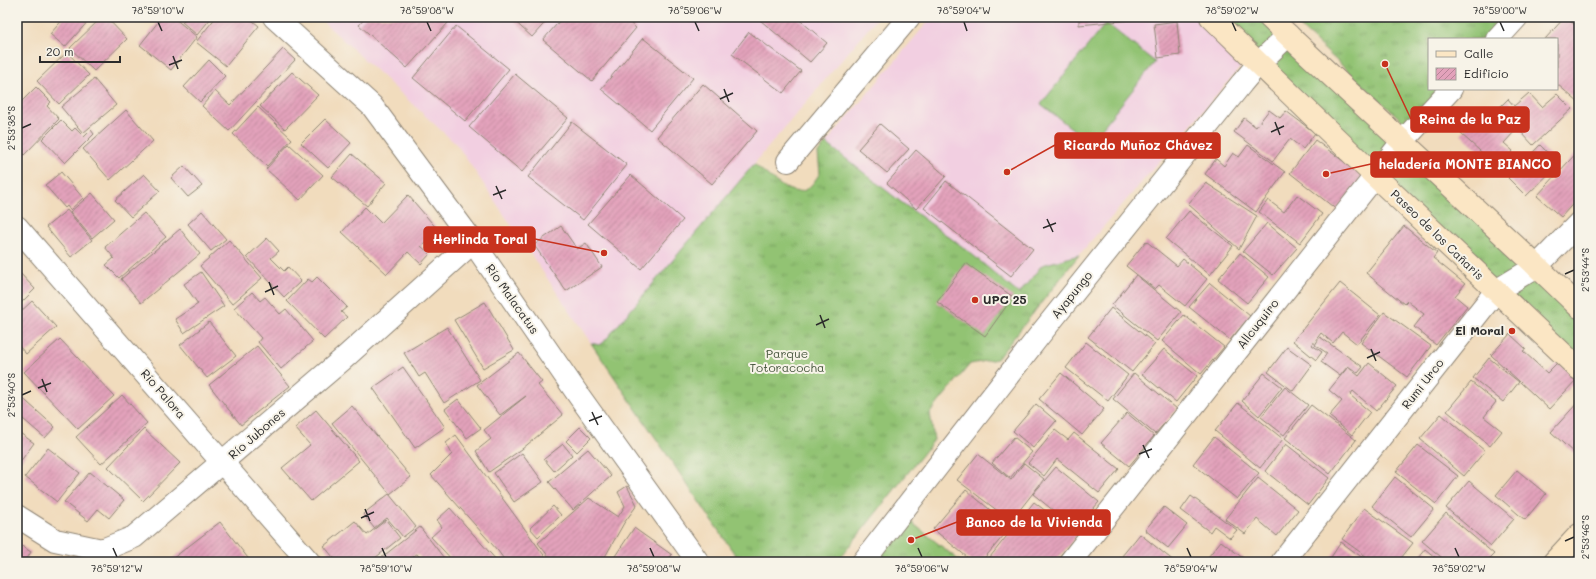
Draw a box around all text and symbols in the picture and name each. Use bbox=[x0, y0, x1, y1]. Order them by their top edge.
text: 78°59'10"W bbox=[132, 3, 184, 17]
text: 78°59'08"W bbox=[400, 3, 454, 17]
text: 78°59'06"W bbox=[668, 3, 722, 17]
text: 78°59'04"W bbox=[937, 3, 991, 17]
text: 78°59'02"W bbox=[1205, 3, 1259, 17]
text: 78°59'00"W bbox=[1473, 3, 1527, 17]
scale bar bbox=[40, 38, 120, 64]
legend bbox=[1428, 38, 1558, 90]
text: 20 m bbox=[46, 43, 74, 59]
text: Calle bbox=[1464, 45, 1494, 61]
text: Edificio bbox=[1464, 65, 1508, 81]
text: 2°53'38"S bbox=[4, 105, 18, 150]
callout: Reina de la Paz bbox=[1411, 107, 1529, 132]
text: Reina de la Paz bbox=[1419, 110, 1521, 127]
callout: Ricardo Muñoz Chávez bbox=[1055, 133, 1220, 158]
text: Ricardo Muñoz Chávez bbox=[1063, 136, 1213, 153]
callout: heladería MONTE BIANCO bbox=[1371, 152, 1560, 177]
text: heladería MONTE BIANCO bbox=[1379, 155, 1551, 172]
street label: Paseo de los Cañaris bbox=[1388, 186, 1488, 283]
callout: Herlinda Toral bbox=[424, 227, 535, 252]
text: Herlinda Toral bbox=[432, 230, 528, 247]
text: 2°53'44"S bbox=[1578, 248, 1592, 292]
street label: Río Malacatus bbox=[483, 260, 543, 337]
street label: Ayapungo bbox=[1047, 267, 1095, 321]
place label: UPC 25 bbox=[983, 291, 1027, 307]
marker: UPC 25 bbox=[970, 295, 980, 305]
street label: Allcuquiro bbox=[1233, 295, 1282, 352]
place label: El Moral bbox=[1455, 322, 1504, 338]
marker: El Moral bbox=[1507, 326, 1517, 336]
park label: Parque Totoracocha bbox=[749, 345, 825, 375]
street label: Rumi Urco bbox=[1398, 355, 1447, 412]
street label: Río Palora bbox=[138, 365, 190, 422]
text: 2°53'40"S bbox=[4, 372, 18, 417]
street label: Río Jubones bbox=[225, 404, 288, 462]
callout: Banco de la Vivienda bbox=[957, 510, 1110, 535]
text: Banco de la Vivienda bbox=[965, 513, 1103, 530]
text: 2°53'46"S bbox=[1578, 514, 1592, 559]
text: 78°59'12"W bbox=[91, 561, 143, 575]
text: 78°59'10"W bbox=[360, 561, 412, 575]
text: 78°59'08"W bbox=[627, 561, 681, 575]
text: 78°59'06"W bbox=[895, 561, 949, 575]
text: 78°59'04"W bbox=[1164, 561, 1218, 575]
text: 78°59'02"W bbox=[1432, 561, 1486, 575]

